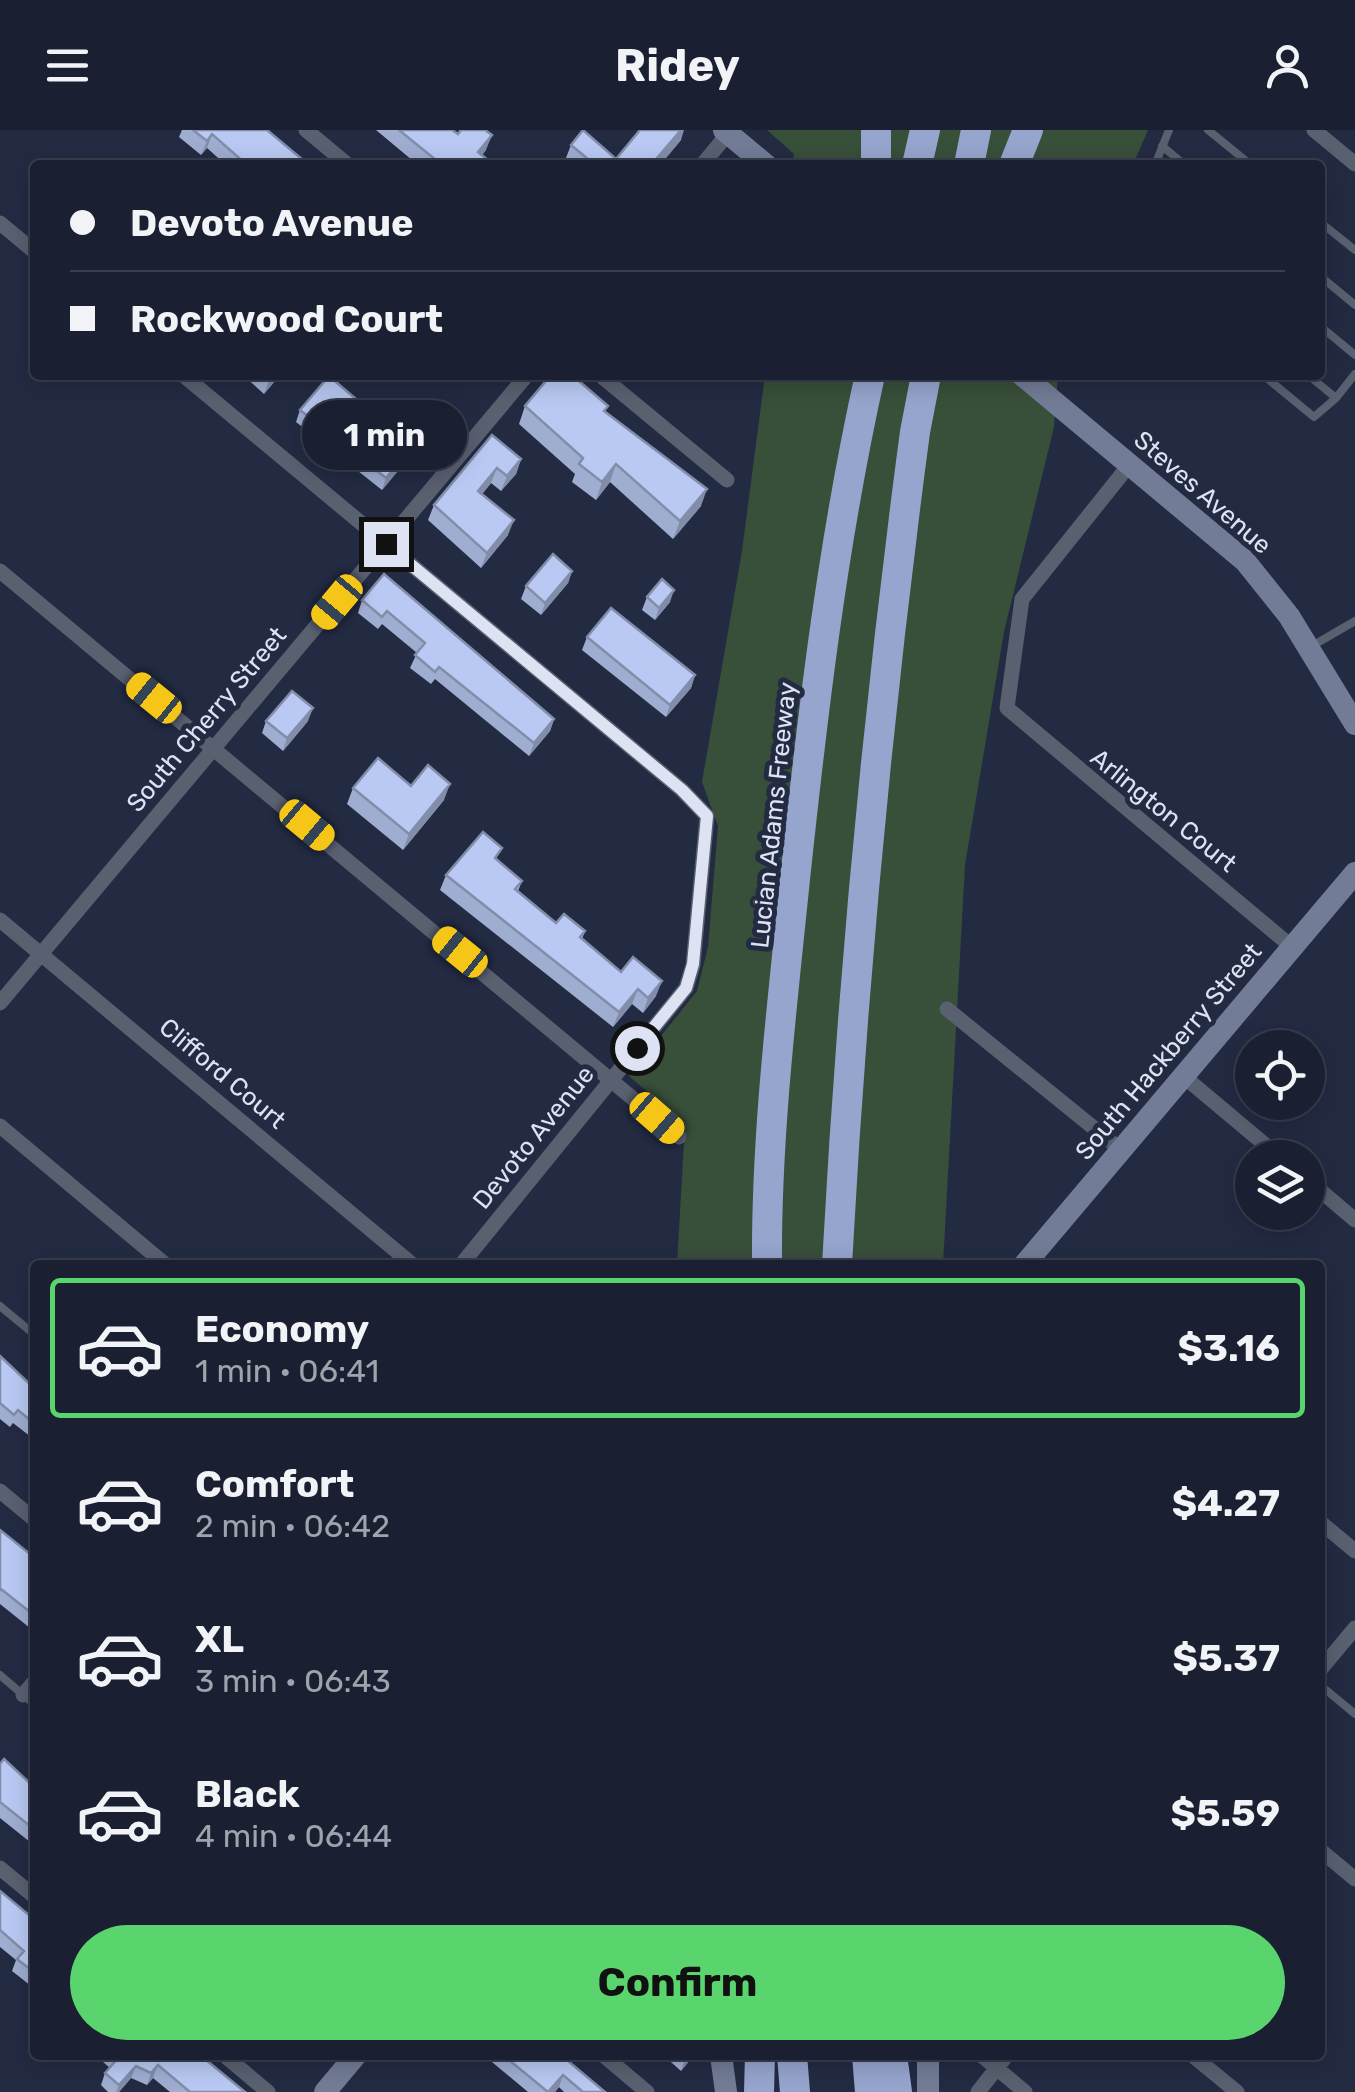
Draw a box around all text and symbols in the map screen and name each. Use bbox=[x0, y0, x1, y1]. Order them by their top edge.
icon: menu bbox=[40, 38, 95, 93]
icon: person bbox=[1260, 38, 1315, 93]
text: Ridey bbox=[615, 39, 740, 92]
text: Devoto Avenue bbox=[130, 200, 414, 246]
text: Rockwood Court bbox=[130, 296, 443, 342]
callout: 1 min bbox=[304, 399, 468, 469]
text: 1 min bbox=[344, 416, 425, 454]
street label: Steves Avenue bbox=[1128, 425, 1277, 560]
route end bbox=[364, 522, 409, 567]
car bbox=[306, 569, 368, 635]
street label: South Cherry Street bbox=[121, 621, 292, 818]
car bbox=[121, 667, 187, 729]
street label: Lucian Adams Freeway bbox=[745, 680, 802, 950]
street label: Arlington Court bbox=[1085, 743, 1243, 878]
car bbox=[274, 794, 340, 856]
car bbox=[427, 921, 493, 983]
street label: South Hackberry Street bbox=[1069, 937, 1268, 1166]
street label: Clifford Court bbox=[154, 1012, 292, 1135]
route start bbox=[615, 1026, 660, 1071]
map controls bbox=[1235, 1030, 1325, 1230]
button: locate bbox=[1235, 1030, 1325, 1120]
street label: Devoto Avenue bbox=[467, 1060, 600, 1215]
car bbox=[625, 1087, 689, 1149]
button: layers bbox=[1235, 1140, 1325, 1230]
icon: car bbox=[75, 1303, 165, 1393]
text: Economy bbox=[195, 1306, 369, 1352]
text: $3.16 bbox=[1178, 1325, 1280, 1371]
text: 1 min · 06:41 bbox=[195, 1352, 379, 1390]
icon: car bbox=[75, 1458, 165, 1548]
text: Comfort bbox=[195, 1461, 354, 1507]
text: $4.27 bbox=[1172, 1480, 1280, 1526]
text: 2 min · 06:42 bbox=[195, 1507, 390, 1545]
icon: car bbox=[75, 1613, 165, 1703]
text: XL bbox=[195, 1616, 244, 1662]
text: $5.37 bbox=[1173, 1635, 1280, 1681]
text: 3 min · 06:43 bbox=[195, 1662, 391, 1700]
icon: car bbox=[75, 1768, 165, 1858]
text: Black bbox=[195, 1771, 300, 1817]
text: $5.59 bbox=[1171, 1790, 1280, 1836]
text: 4 min · 06:44 bbox=[195, 1817, 392, 1855]
button: Confirm bbox=[70, 1925, 1285, 2040]

